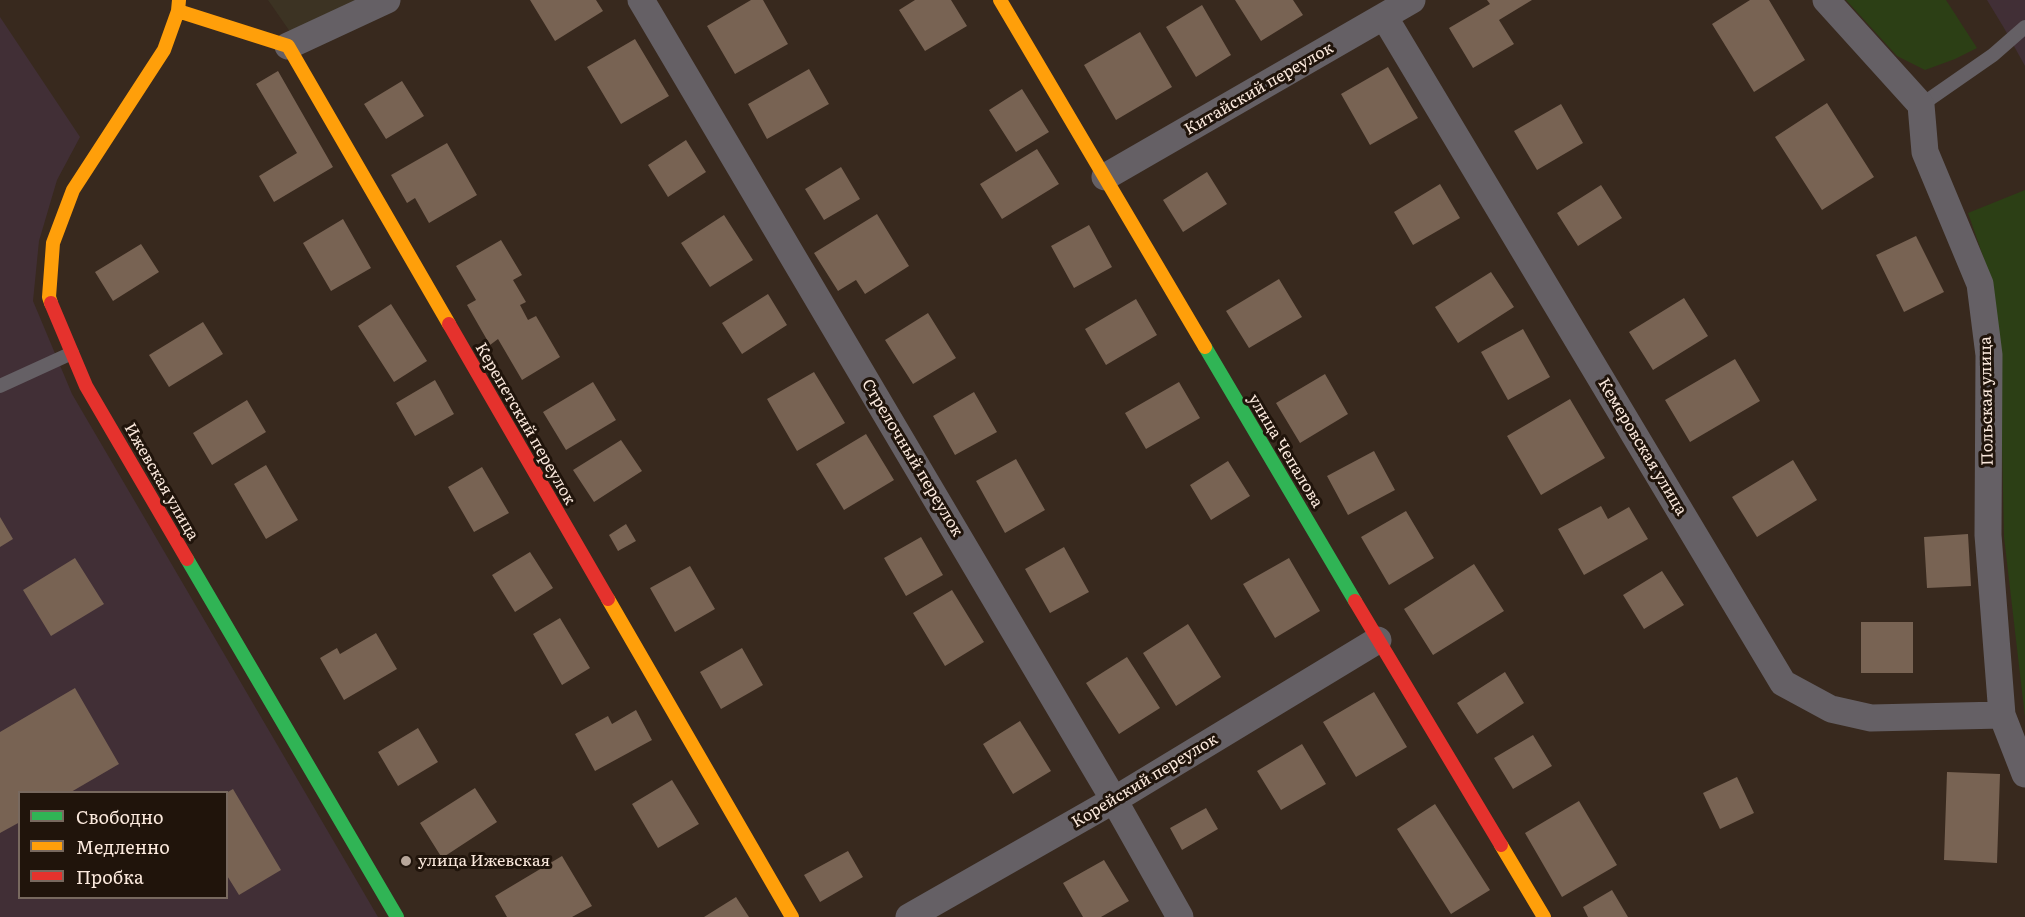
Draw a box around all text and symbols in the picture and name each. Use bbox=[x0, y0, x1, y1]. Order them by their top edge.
street label: Китайский переулок bbox=[1181, 39, 1337, 139]
street label: Польская улица bbox=[1976, 336, 1998, 466]
street label: Керепетский переулок bbox=[471, 340, 579, 508]
street label: Кемеровская улица bbox=[1593, 375, 1691, 519]
street label: Стрелочный переулок bbox=[857, 376, 967, 540]
street label: улица Чепалова bbox=[1243, 391, 1327, 511]
street label: Ижевская улица bbox=[120, 420, 202, 544]
street label: Корейский переулок bbox=[1068, 730, 1222, 832]
legend bbox=[18, 791, 228, 899]
text: Свободно bbox=[76, 803, 164, 830]
text: Медленно bbox=[76, 833, 170, 860]
place label: улица Ижевская bbox=[418, 851, 550, 871]
marker: улица Ижевская bbox=[399, 854, 413, 868]
text: Пробка bbox=[76, 863, 144, 890]

